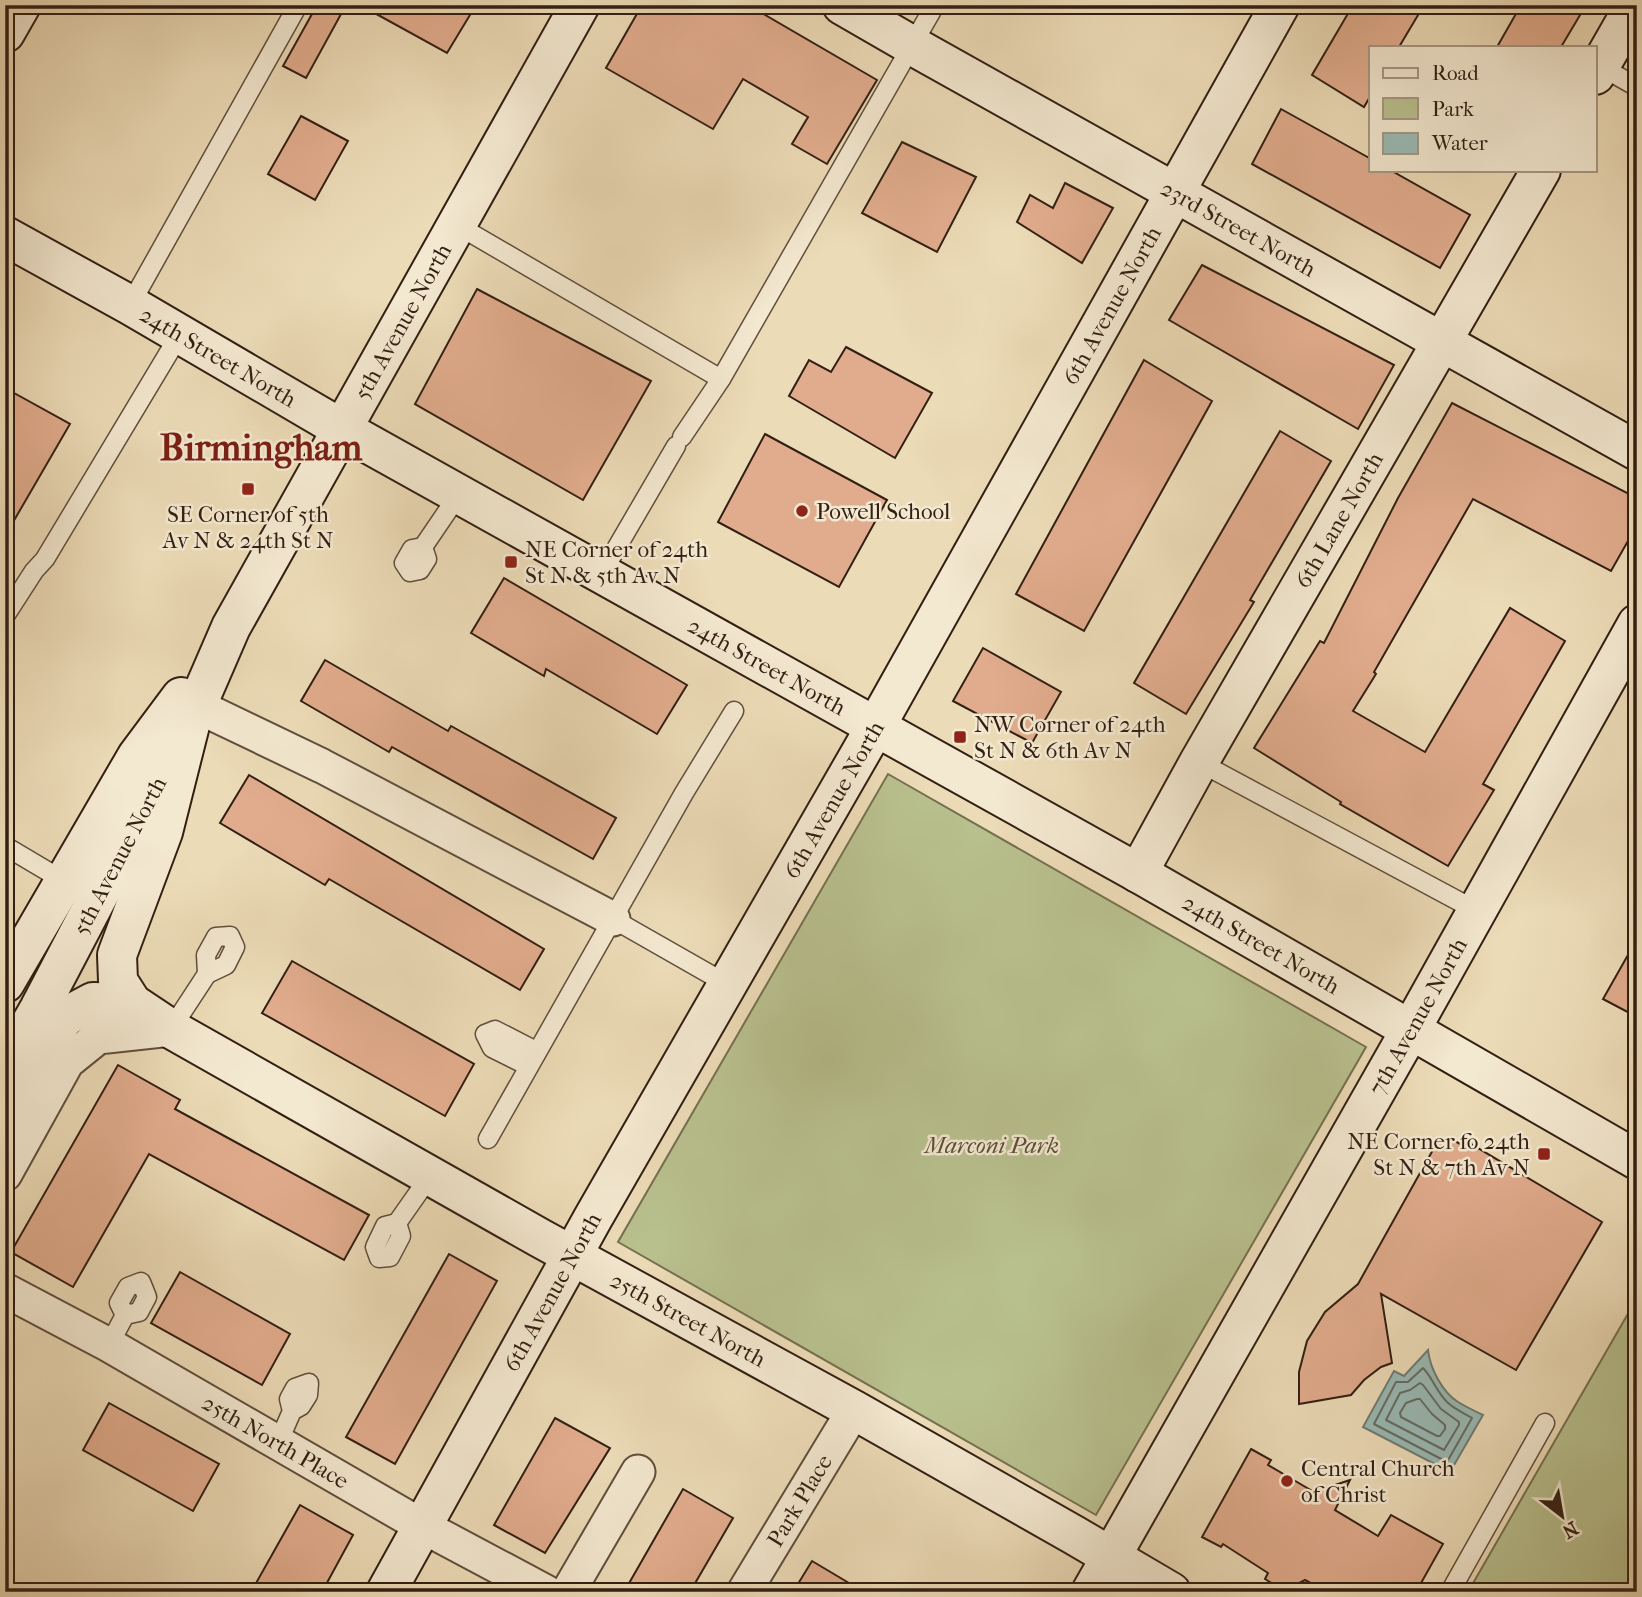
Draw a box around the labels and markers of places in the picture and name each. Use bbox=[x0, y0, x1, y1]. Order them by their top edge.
marker: SE Corner of 5th Av N & 24th St N bbox=[240, 481, 256, 497]
place label: Powell School bbox=[816, 498, 951, 525]
place label: SE Corner of 5th Av N & 24th St N bbox=[161, 501, 334, 554]
marker: Powell School bbox=[794, 503, 810, 519]
place label: NE Corner of 24th St N & 5th Av N bbox=[525, 536, 708, 589]
marker: NE Corner of 24th St N & 5th Av N bbox=[503, 554, 519, 570]
place label: NW Corner of 24th St N & 6th Av N bbox=[974, 711, 1166, 764]
marker: NW Corner of 24th St N & 6th Av N bbox=[952, 729, 968, 745]
place label: NE Corner fo 24th St N & 7th Av N bbox=[1347, 1128, 1530, 1181]
marker: NE Corner fo 24th St N & 7th Av N bbox=[1536, 1146, 1552, 1162]
place label: Central Church of Christ bbox=[1301, 1455, 1455, 1508]
marker: Central Church of Christ bbox=[1279, 1473, 1295, 1489]

